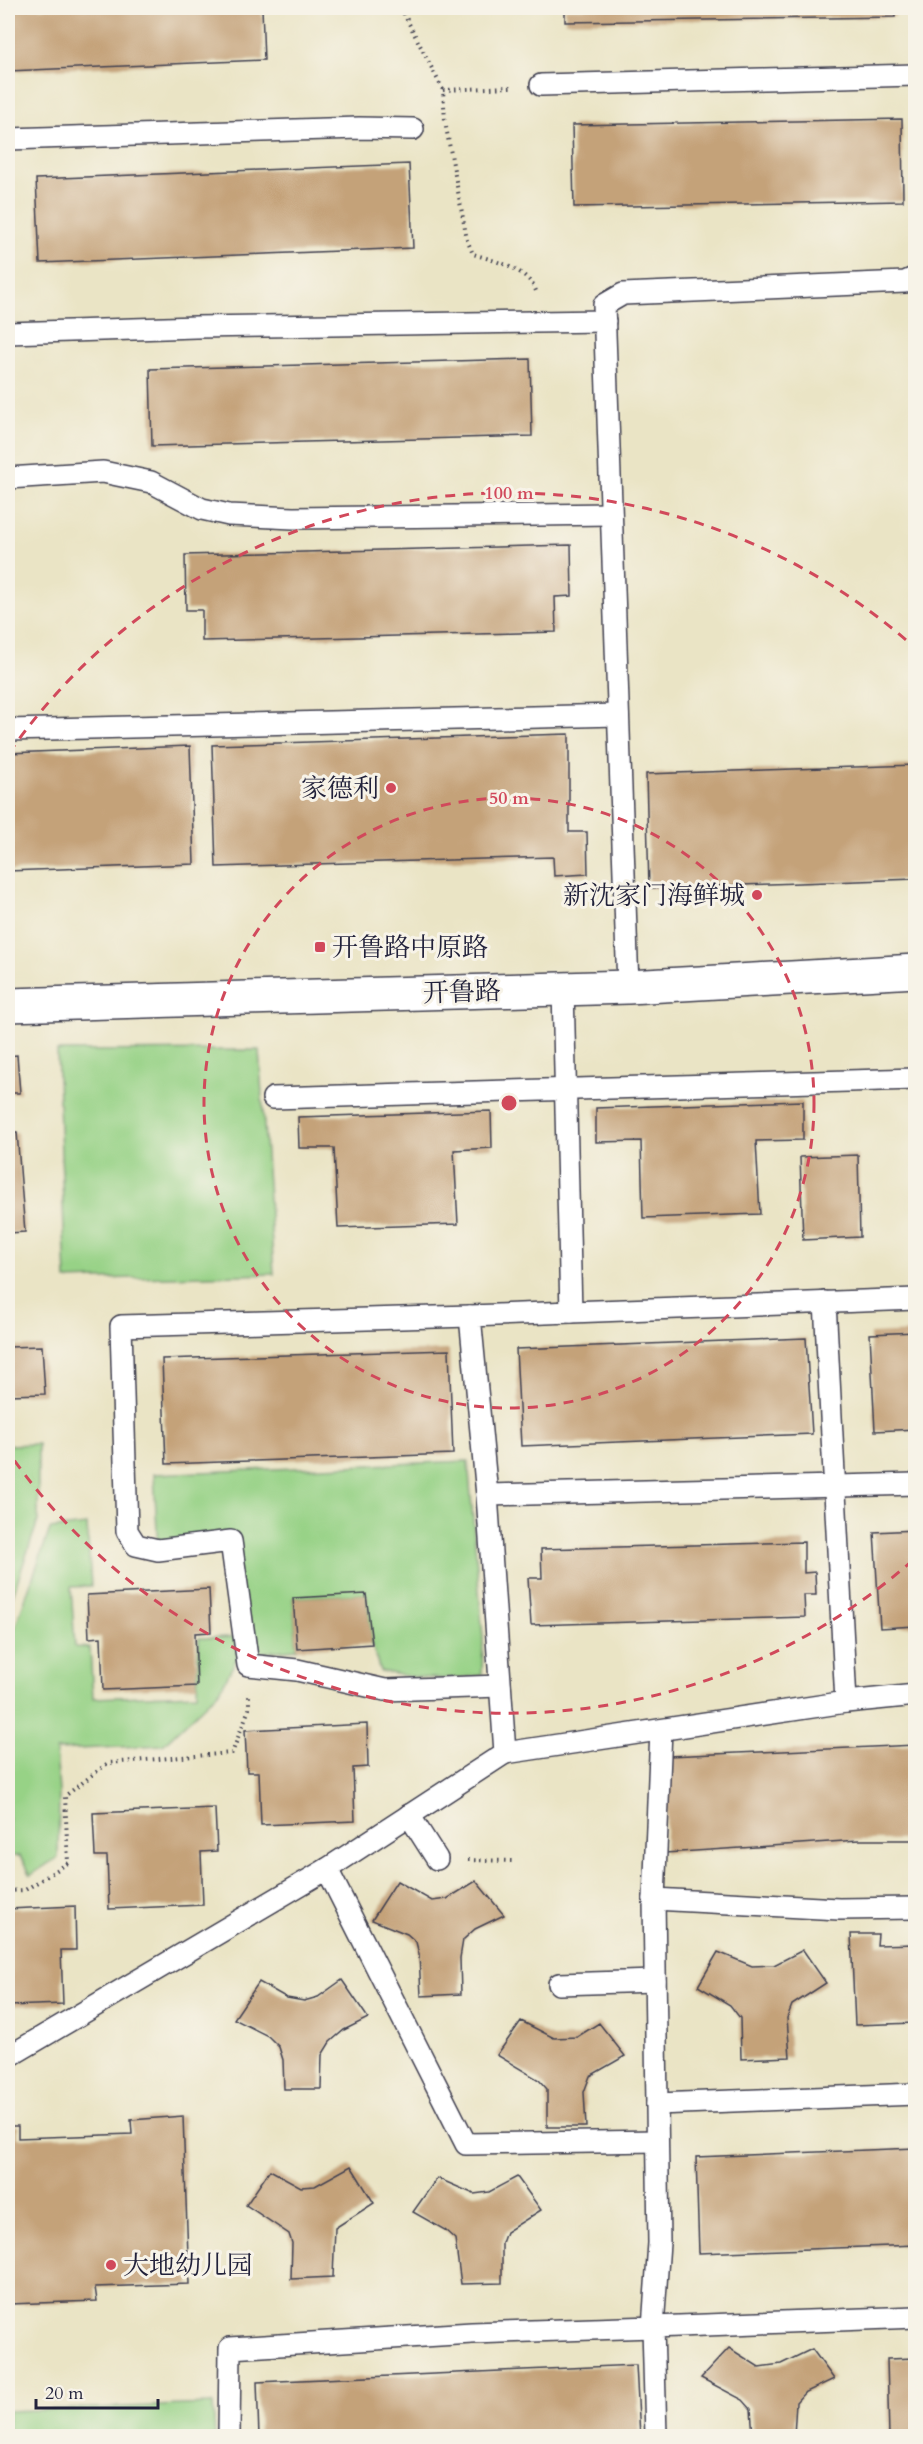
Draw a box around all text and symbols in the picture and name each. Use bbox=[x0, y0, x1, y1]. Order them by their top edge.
text: 100 m bbox=[484, 481, 534, 506]
place label: 家德利 bbox=[301, 771, 379, 806]
marker: 家德利 bbox=[384, 781, 398, 795]
text: 50 m bbox=[489, 786, 529, 811]
place label: 新沈家门海鲜城 bbox=[563, 878, 745, 913]
marker: 新沈家门海鲜城 bbox=[750, 888, 764, 902]
place label: 开鲁路中原路 bbox=[332, 930, 488, 965]
marker: 开鲁路中原路 bbox=[313, 940, 327, 954]
street label: 开鲁路 bbox=[422, 973, 502, 1011]
centre of rings bbox=[499, 1093, 519, 1113]
place label: 大地幼儿园 bbox=[123, 2248, 253, 2283]
marker: 大地幼儿园 bbox=[104, 2258, 118, 2272]
scale bar bbox=[36, 2372, 158, 2410]
text: 20 m bbox=[45, 2381, 84, 2406]

